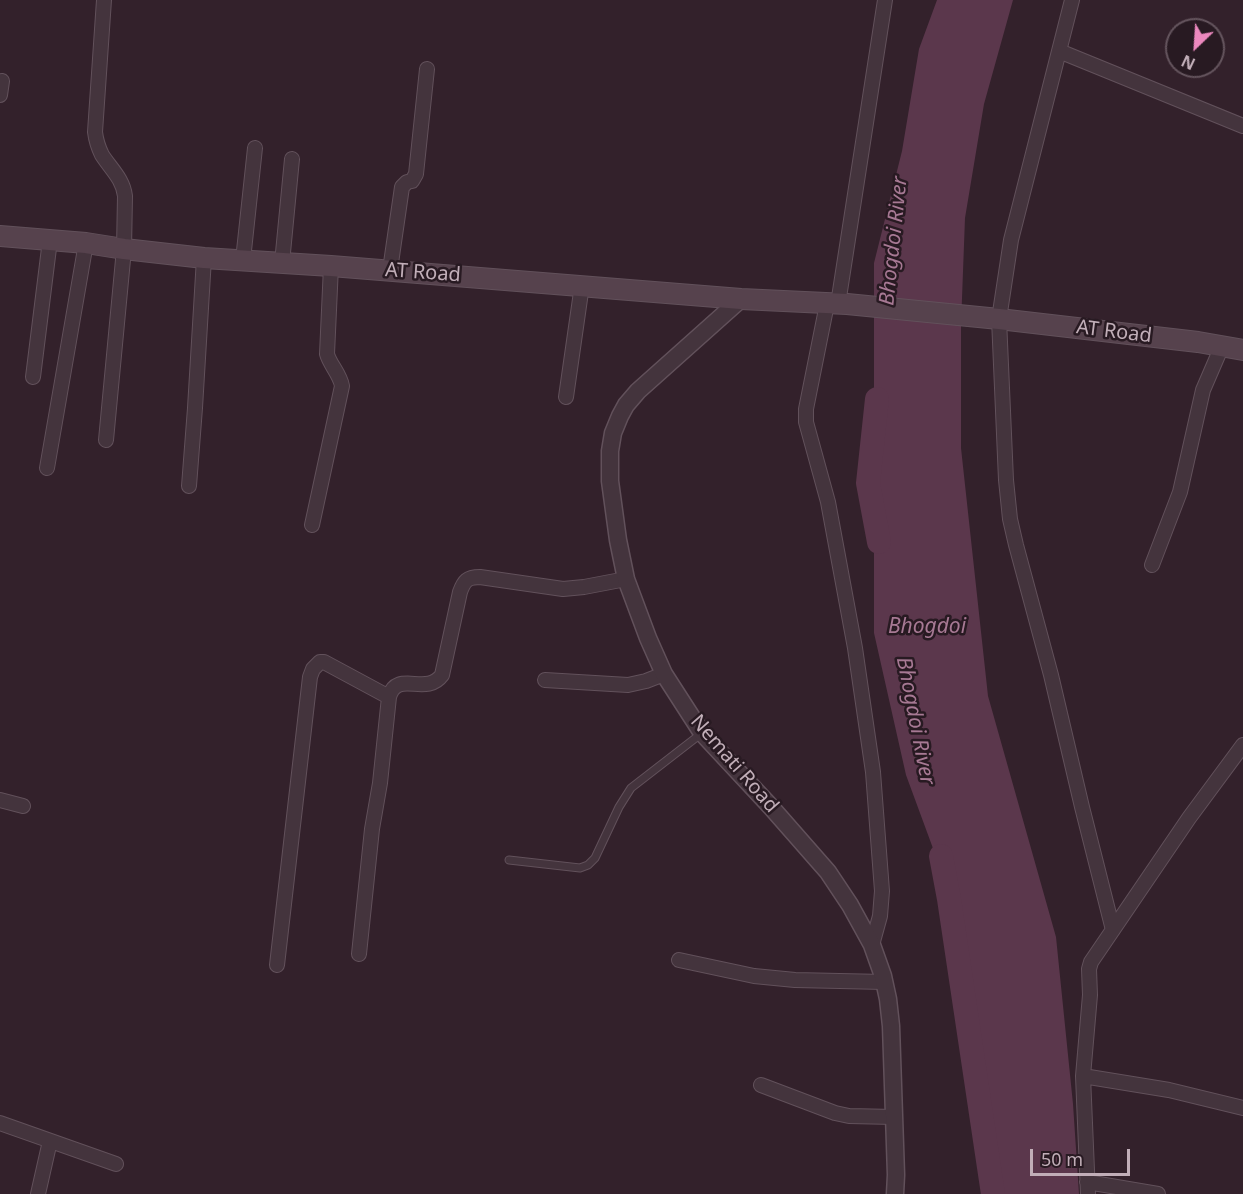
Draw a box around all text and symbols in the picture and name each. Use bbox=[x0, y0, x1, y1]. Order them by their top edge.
north arrow bbox=[1165, 18, 1225, 78]
text: N bbox=[1178, 50, 1199, 75]
water label: Bhogdoi River bbox=[875, 175, 913, 307]
street label: AT Road bbox=[384, 258, 462, 288]
street label: AT Road bbox=[1075, 315, 1153, 349]
water label: Bhogdoi bbox=[888, 614, 966, 640]
water label: Bhogdoi River bbox=[890, 655, 940, 787]
street label: Nemati Road bbox=[685, 710, 783, 818]
scale bar bbox=[1033, 1137, 1134, 1175]
text: 50 m bbox=[1041, 1147, 1083, 1171]

